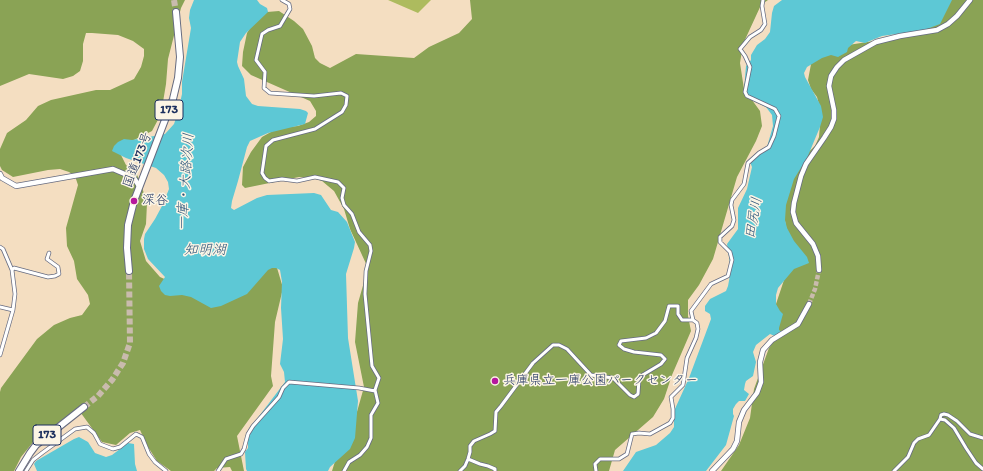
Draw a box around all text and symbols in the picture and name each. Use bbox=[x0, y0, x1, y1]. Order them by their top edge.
road number: 173 bbox=[155, 100, 183, 120]
street label: 国道173号 bbox=[120, 130, 156, 190]
water label: 一庫・大路次川 bbox=[174, 133, 198, 231]
place label: 深谷 bbox=[142, 193, 168, 209]
marker: 深谷 bbox=[129, 196, 139, 206]
water label: 田尻川 bbox=[742, 196, 766, 240]
water label: 知明湖 bbox=[184, 242, 226, 258]
place label: 兵庫県立一庫公園パークセンター bbox=[503, 373, 698, 389]
marker: 兵庫県立一庫公園パークセンター bbox=[490, 376, 500, 386]
road number: 173 bbox=[33, 425, 61, 445]

